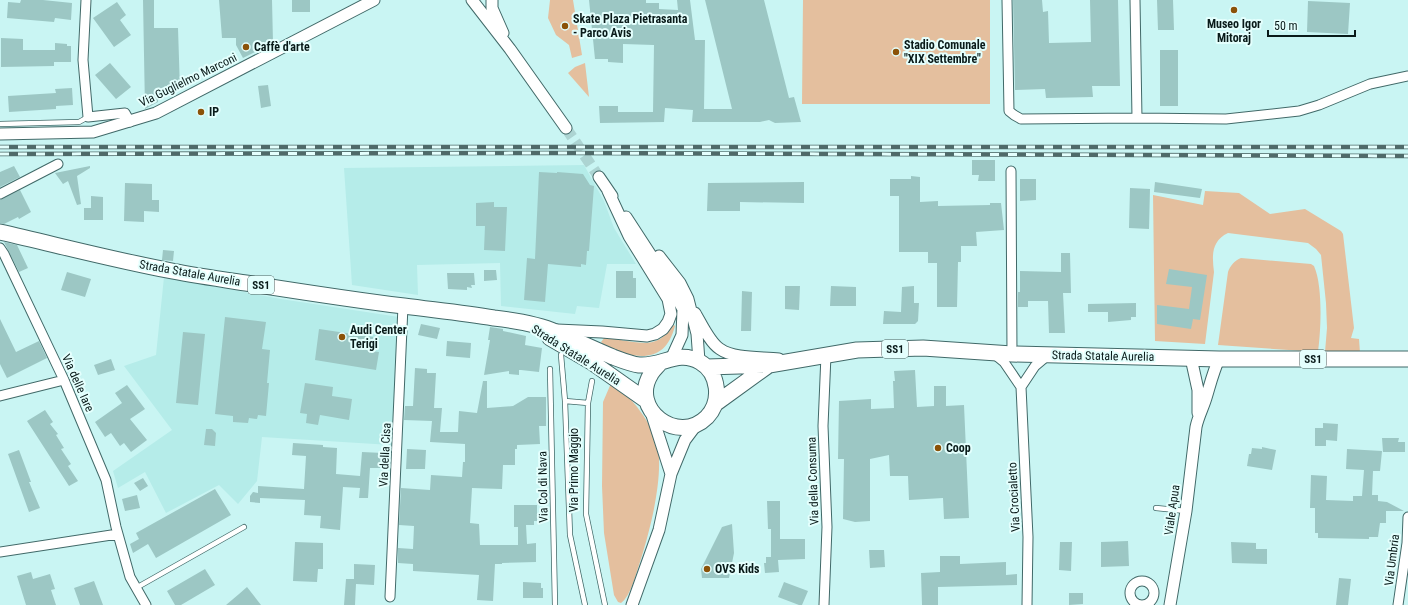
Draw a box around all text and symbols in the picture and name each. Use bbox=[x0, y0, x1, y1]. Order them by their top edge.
marker: Museo Igor Mitoraj bbox=[1229, 5, 1239, 15]
place label: Skate Plaza Pietrasanta - Parco Avis bbox=[573, 12, 688, 40]
scale bar bbox=[1268, 12, 1355, 38]
place label: Museo Igor Mitoraj bbox=[1207, 17, 1261, 45]
text: 50 m bbox=[1274, 19, 1298, 33]
marker: Skate Plaza Pietrasanta - Parco Avis bbox=[560, 21, 570, 31]
place label: Stadio Comunale "XIX Settembre" bbox=[904, 38, 986, 66]
place label: Caffè d'arte bbox=[254, 40, 310, 54]
marker: Caffè d'arte bbox=[241, 42, 251, 52]
marker: Stadio Comunale "XIX Settembre" bbox=[891, 47, 901, 57]
street label: Via Guglielmo Marconi bbox=[137, 50, 239, 110]
place label: IP bbox=[209, 105, 219, 119]
marker: IP bbox=[196, 107, 206, 117]
street label: Strada Statale Aurelia bbox=[138, 257, 242, 289]
road number: SS1 bbox=[248, 276, 274, 294]
street label: Strada Statale Aurelia bbox=[529, 322, 623, 388]
place label: Audi Center Terigi bbox=[350, 323, 407, 351]
marker: Audi Center Terigi bbox=[337, 332, 347, 342]
road number: SS1 bbox=[882, 340, 908, 358]
street label: Strada Statale Aurelia bbox=[1052, 348, 1155, 364]
road number: SS1 bbox=[1300, 350, 1326, 368]
street label: Via delle Iare bbox=[59, 352, 97, 414]
street label: Via della Cisa bbox=[376, 422, 394, 488]
street label: Via Primo Maggio bbox=[567, 428, 581, 512]
street label: Via della Consuma bbox=[804, 436, 822, 525]
place label: Coop bbox=[946, 441, 971, 455]
marker: Coop bbox=[933, 443, 943, 453]
street label: Via Col di Nava bbox=[535, 451, 551, 523]
street label: Via Crocialetto bbox=[1005, 462, 1023, 532]
street label: Viale Apua bbox=[1162, 484, 1182, 536]
street label: Via Umbria bbox=[1382, 533, 1402, 587]
place label: OVS Kids bbox=[715, 562, 760, 576]
marker: OVS Kids bbox=[702, 564, 712, 574]

